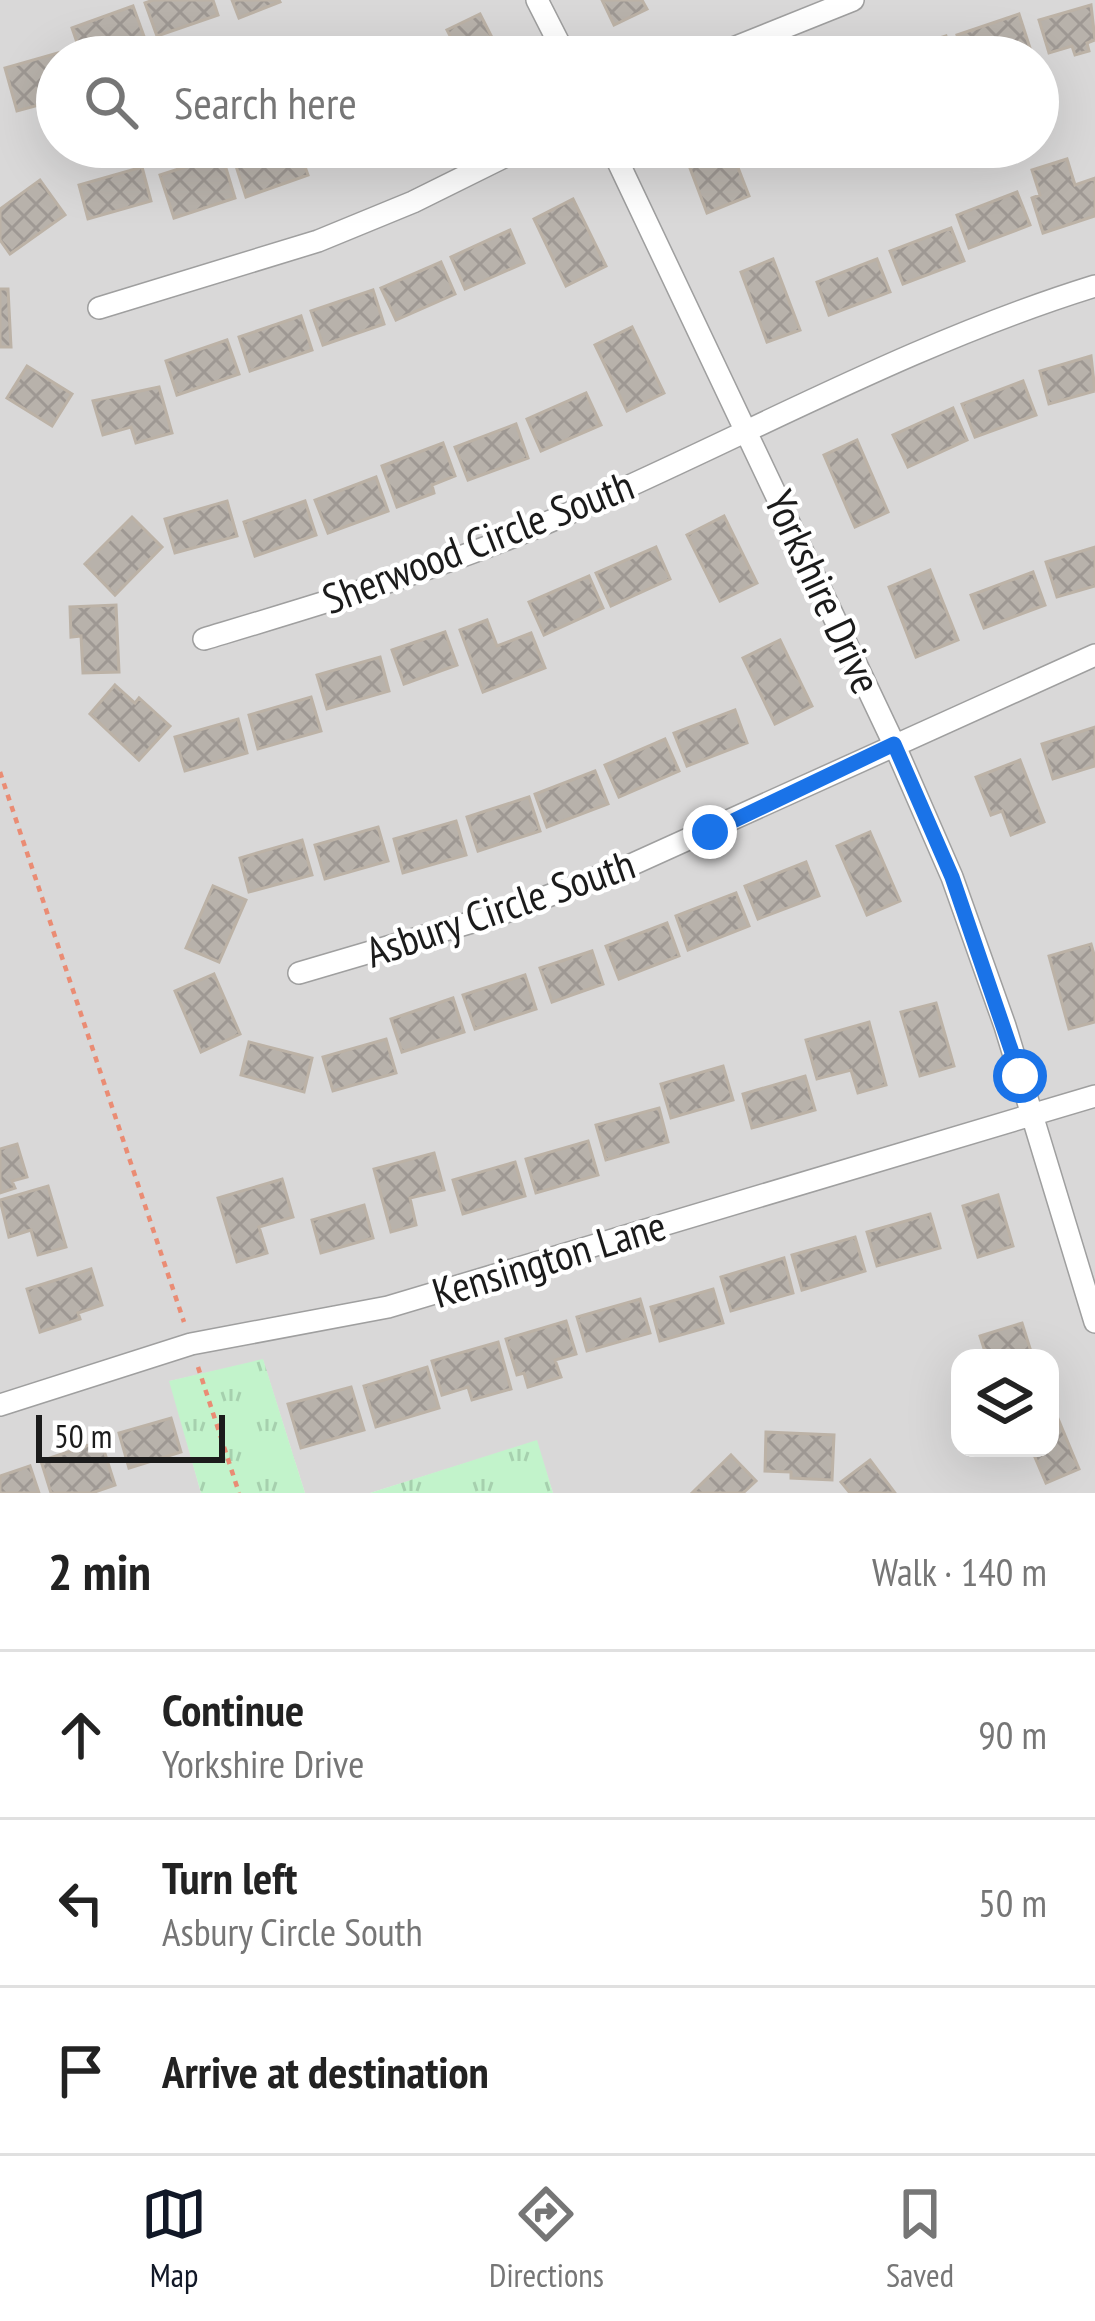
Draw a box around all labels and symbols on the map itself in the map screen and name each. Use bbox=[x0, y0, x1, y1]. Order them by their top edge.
street label: Sherwood Circle South bbox=[315, 457, 641, 626]
street label: Yorkshire Drive bbox=[752, 481, 894, 702]
route end bbox=[683, 805, 737, 859]
street label: Asbury Circle South bbox=[358, 836, 642, 979]
route start bbox=[993, 1049, 1047, 1103]
street label: Kensington Lane bbox=[426, 1197, 672, 1320]
scale bar bbox=[36, 1409, 225, 1462]

